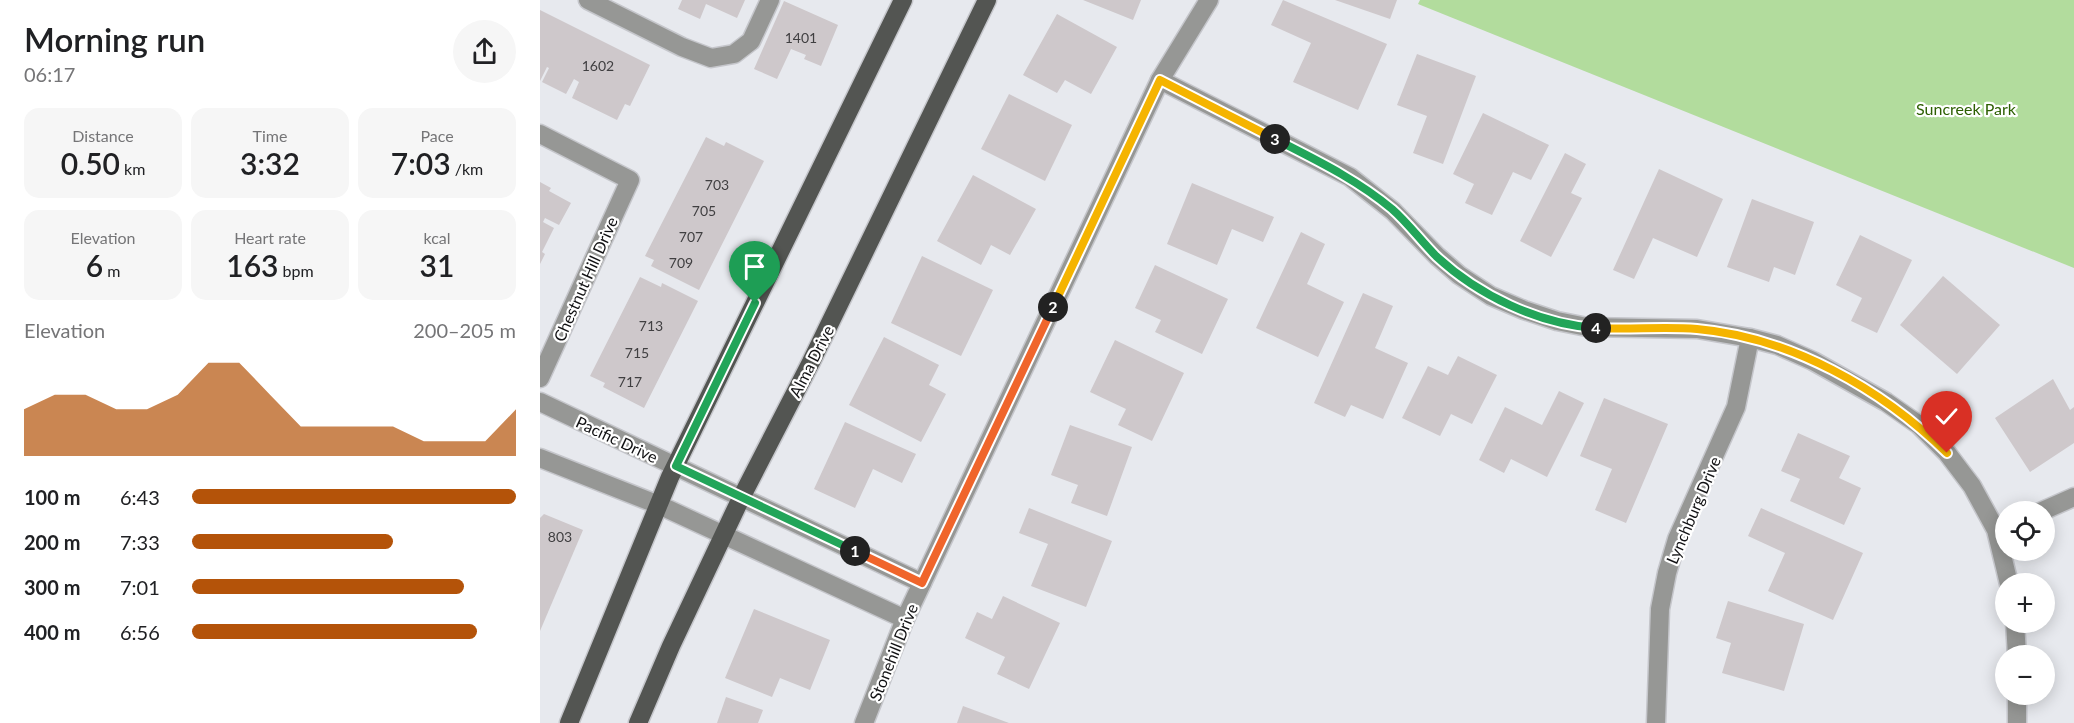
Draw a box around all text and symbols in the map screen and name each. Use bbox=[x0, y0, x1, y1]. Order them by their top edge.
text: Morning run bbox=[24, 19, 205, 59]
button: share bbox=[453, 20, 516, 83]
house number: 1401 bbox=[785, 29, 817, 46]
house number: 1602 bbox=[582, 57, 614, 74]
text: 06:17 bbox=[24, 62, 75, 86]
park label: Suncreek Park bbox=[1916, 99, 2017, 118]
pin: 3 bbox=[1260, 124, 1290, 154]
text: Distance bbox=[72, 126, 134, 145]
text: Time bbox=[253, 126, 287, 145]
text: Pace bbox=[420, 126, 454, 145]
text: 3 bbox=[1270, 129, 1280, 148]
text: 0.50 bbox=[61, 145, 120, 181]
text: 3:32 bbox=[240, 145, 300, 181]
text: 7:03 bbox=[391, 145, 451, 181]
text: km bbox=[120, 159, 145, 178]
text: /km bbox=[451, 159, 483, 178]
house number: 703 bbox=[705, 176, 729, 193]
house number: 705 bbox=[692, 202, 716, 219]
street label: Chestnut Hill Drive bbox=[549, 214, 621, 344]
text: Elevation bbox=[71, 228, 136, 247]
text: Heart rate bbox=[234, 228, 306, 247]
text: kcal bbox=[423, 228, 451, 247]
house number: 707 bbox=[679, 228, 703, 245]
pin bbox=[729, 241, 780, 303]
text: 6 bbox=[86, 247, 103, 283]
text: 163 bbox=[226, 247, 279, 283]
text: 31 bbox=[420, 247, 454, 283]
icon: arrive bbox=[738, 250, 771, 283]
house number: 709 bbox=[669, 254, 693, 271]
text: m bbox=[103, 261, 120, 280]
text: bpm bbox=[279, 261, 314, 280]
pin: 2 bbox=[1038, 292, 1068, 322]
text: 2 bbox=[1048, 297, 1058, 316]
pin: 4 bbox=[1581, 313, 1611, 343]
house number: 713 bbox=[639, 317, 663, 334]
text: Elevation bbox=[24, 318, 105, 342]
text: 200–205 m bbox=[413, 318, 516, 342]
text: 4 bbox=[1591, 318, 1601, 337]
street label: Alma Drive bbox=[785, 322, 837, 400]
house number: 715 bbox=[625, 344, 649, 361]
house number: 717 bbox=[618, 373, 642, 390]
pin bbox=[1921, 391, 1972, 453]
icon: check bbox=[1930, 400, 1963, 433]
street label: Pacific Drive bbox=[573, 412, 661, 466]
street label: Lynchburg Drive bbox=[1662, 454, 1724, 566]
text: 100 m bbox=[24, 485, 80, 509]
text: 6:43 bbox=[120, 485, 160, 509]
map controls bbox=[1995, 501, 2055, 705]
button: locate bbox=[1995, 501, 2055, 561]
house number: 803 bbox=[548, 528, 572, 545]
text: 200 m bbox=[24, 530, 80, 554]
text: 7:33 bbox=[120, 530, 160, 554]
pin: 1 bbox=[840, 536, 870, 566]
text: 1 bbox=[850, 541, 860, 560]
button: + bbox=[1995, 573, 2055, 633]
text: 300 m bbox=[24, 575, 80, 599]
text: 7:01 bbox=[120, 575, 160, 599]
street label: Stonehill Drive bbox=[865, 601, 921, 703]
text: 400 m bbox=[24, 620, 80, 644]
text: 6:56 bbox=[120, 620, 160, 644]
button: − bbox=[1995, 645, 2055, 705]

